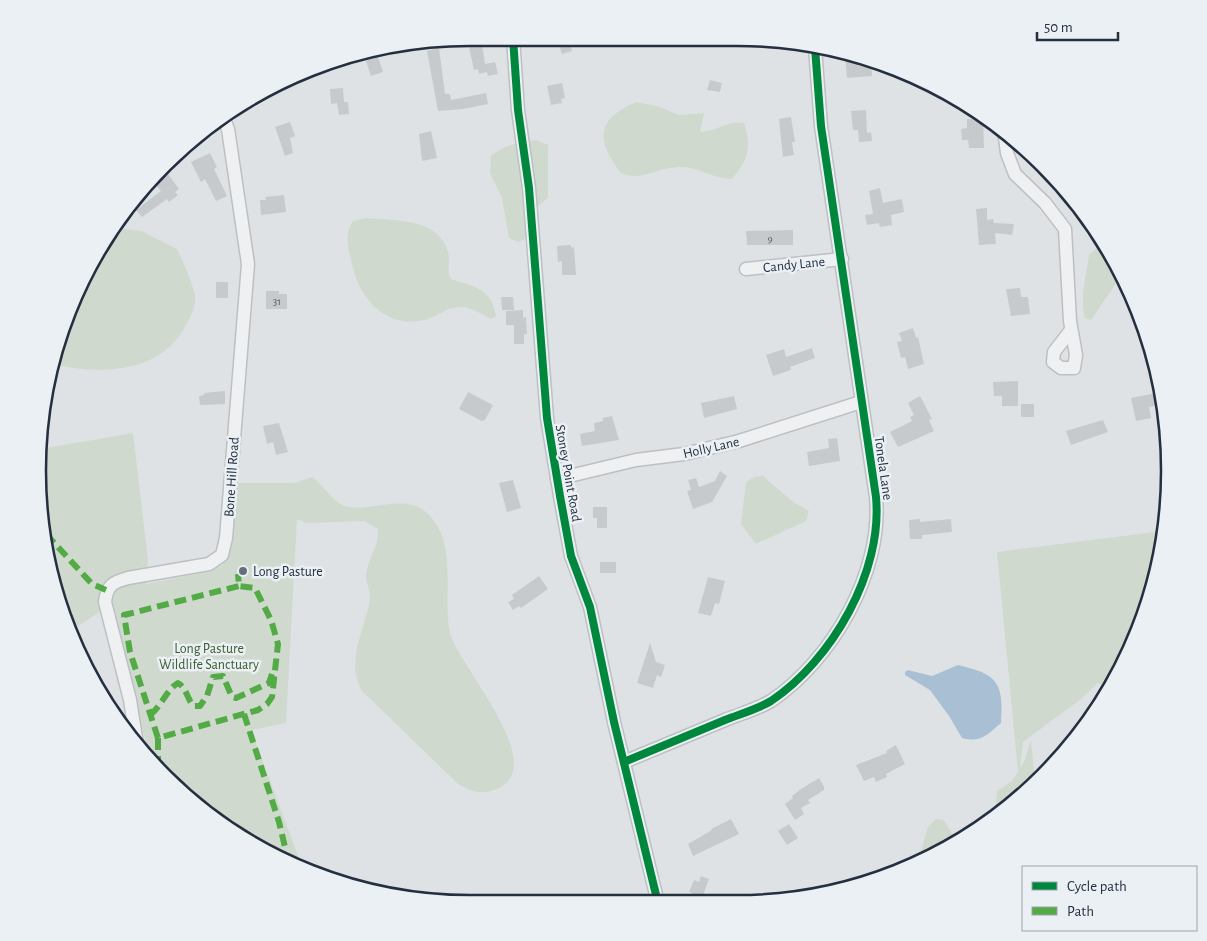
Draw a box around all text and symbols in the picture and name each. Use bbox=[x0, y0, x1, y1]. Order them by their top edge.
scale bar bbox=[1037, 10, 1118, 42]
text: 50 m bbox=[1044, 20, 1073, 35]
house number: 9 bbox=[767, 233, 773, 244]
street label: Candy Lane bbox=[762, 255, 826, 275]
house number: 31 bbox=[273, 296, 281, 307]
street label: Stoney Point Road bbox=[553, 424, 583, 523]
street label: Holly Lane bbox=[682, 435, 741, 461]
street label: Tonela Lane bbox=[872, 435, 894, 501]
street label: Bone Hill Road bbox=[222, 437, 242, 518]
marker: Long Pasture bbox=[237, 565, 249, 577]
place label: Long Pasture bbox=[253, 565, 323, 579]
park label: Long Pasture Wildlife Sanctuary bbox=[159, 642, 259, 672]
legend bbox=[1022, 866, 1197, 931]
text: Cycle path bbox=[1067, 879, 1127, 894]
text: Path bbox=[1067, 904, 1094, 919]

